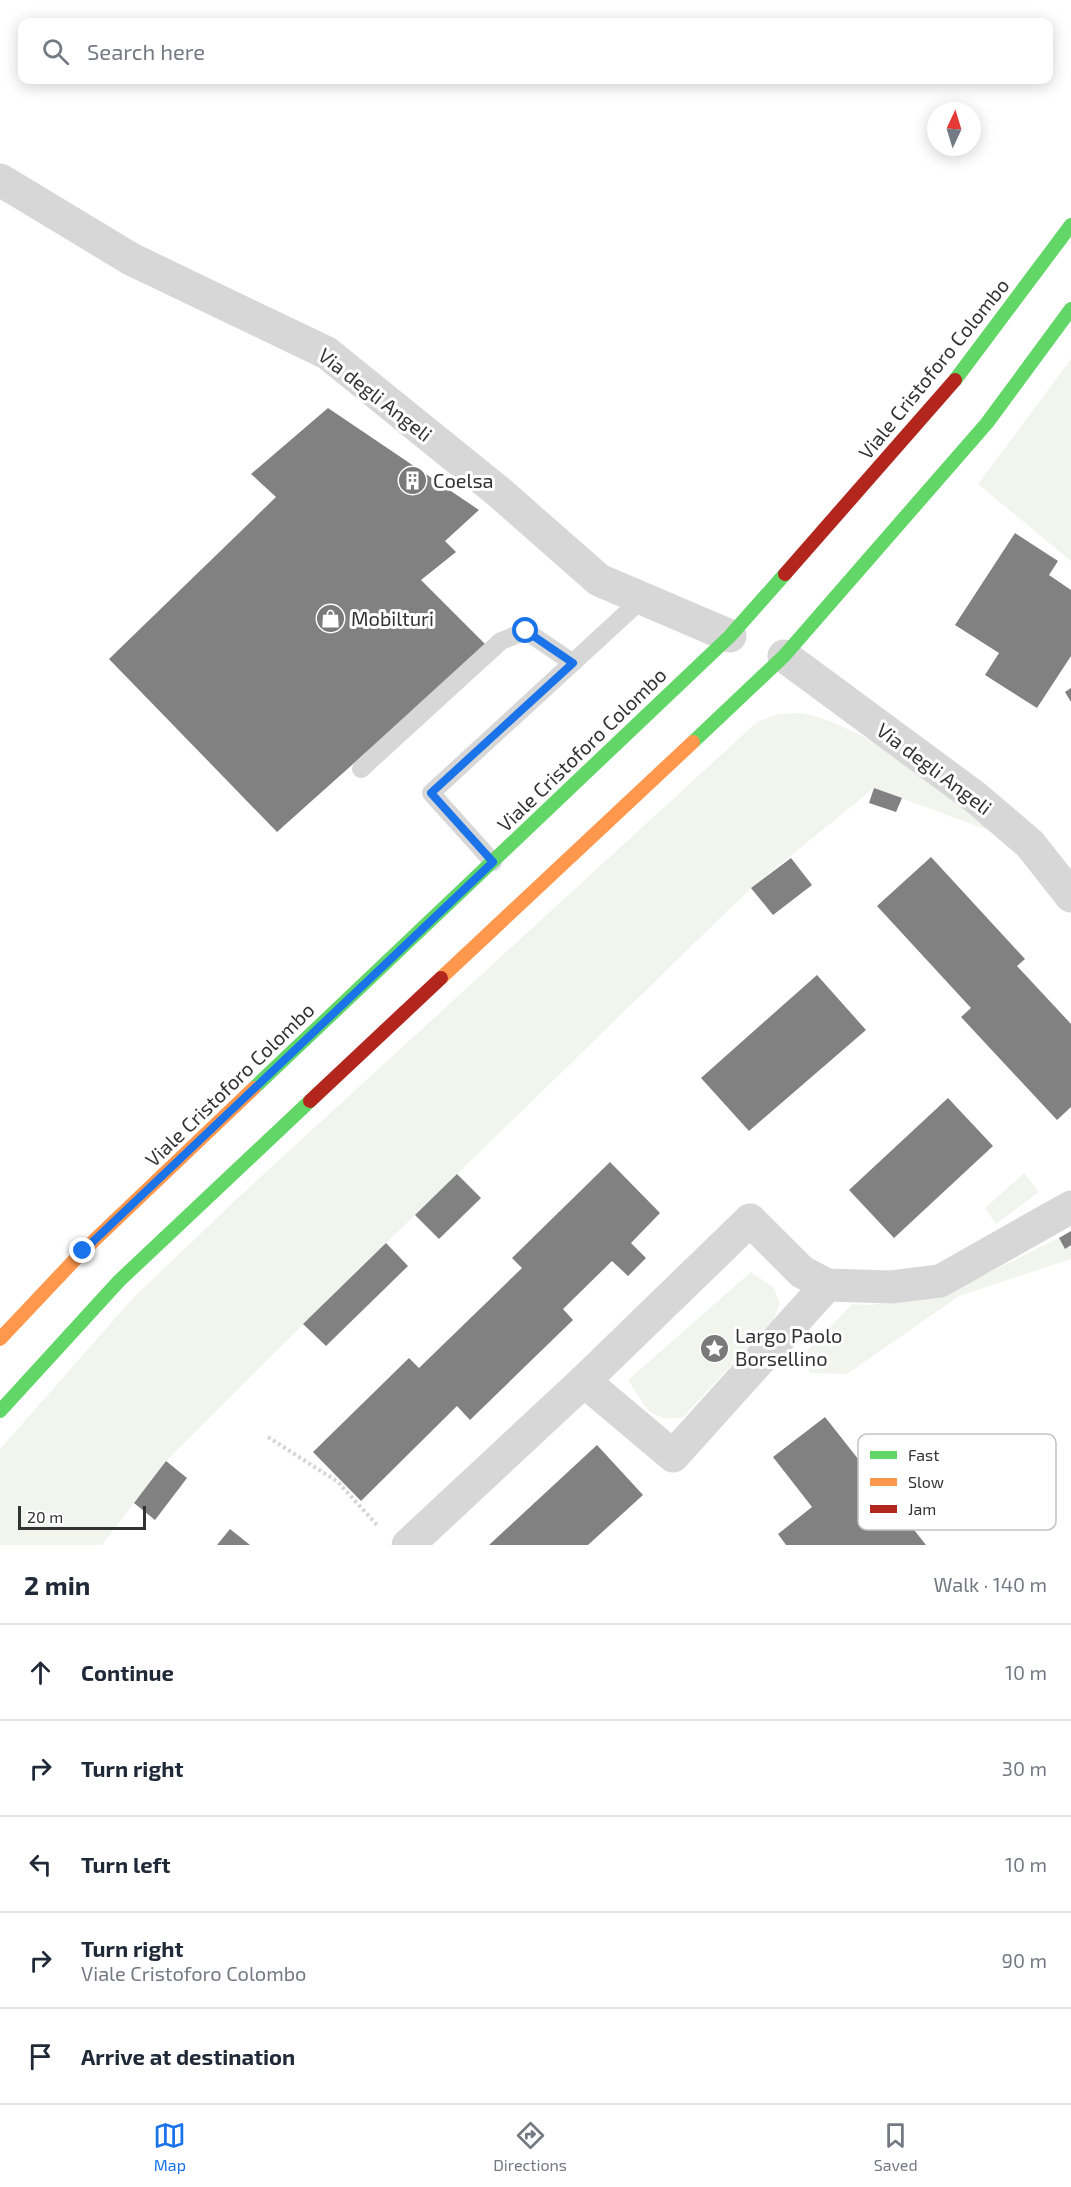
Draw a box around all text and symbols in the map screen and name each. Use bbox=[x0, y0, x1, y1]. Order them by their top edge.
search box bbox=[18, 18, 1053, 84]
icon: search bbox=[39, 35, 72, 68]
text: Search here bbox=[87, 38, 205, 64]
north arrow bbox=[927, 102, 981, 156]
street label: Viale Cristoforo Colombo bbox=[853, 273, 1013, 464]
street label: Via degli Angeli bbox=[314, 342, 437, 446]
building icon: Coelsa bbox=[396, 465, 428, 497]
place label: Coelsa bbox=[433, 468, 494, 492]
shop icon: Mobilturi bbox=[314, 603, 346, 635]
place label: Mobilturi bbox=[351, 606, 434, 630]
route start bbox=[512, 617, 538, 643]
street label: Viale Cristoforo Colombo bbox=[492, 662, 671, 836]
street label: Via degli Angeli bbox=[872, 717, 997, 819]
street label: Viale Cristoforo Colombo bbox=[140, 997, 319, 1171]
route end bbox=[69, 1237, 95, 1263]
place label: Largo Paolo Borsellino bbox=[735, 1323, 842, 1370]
place icon: Largo Paolo Borsellino bbox=[698, 1332, 730, 1364]
legend bbox=[858, 1434, 1056, 1530]
text: Fast bbox=[908, 1445, 939, 1464]
text: Slow bbox=[908, 1472, 944, 1491]
text: Jam bbox=[908, 1499, 936, 1518]
scale bar bbox=[18, 1503, 146, 1530]
text: 20 m bbox=[27, 1507, 63, 1526]
text: 2 min bbox=[24, 1569, 90, 1600]
text: Walk · 140 m bbox=[933, 1572, 1047, 1596]
icon: ahead bbox=[24, 1656, 57, 1689]
text: Continue bbox=[81, 1659, 174, 1685]
text: 10 m bbox=[1005, 1660, 1047, 1684]
icon: right bbox=[24, 1752, 57, 1785]
text: Turn right bbox=[81, 1755, 183, 1781]
text: 30 m bbox=[1002, 1756, 1047, 1780]
icon: left bbox=[24, 1848, 57, 1881]
text: Turn left bbox=[81, 1851, 170, 1877]
text: 10 m bbox=[1005, 1852, 1047, 1876]
text: Turn right bbox=[81, 1935, 183, 1961]
icon: right bbox=[24, 1944, 57, 1977]
text: 90 m bbox=[1002, 1948, 1047, 1972]
text: Viale Cristoforo Colombo bbox=[81, 1961, 306, 1985]
icon: arrive bbox=[24, 2040, 57, 2073]
text: Arrive at destination bbox=[81, 2043, 295, 2069]
tab: Map bbox=[153, 2119, 186, 2174]
tab: Directions bbox=[493, 2119, 567, 2174]
tab: Saved bbox=[874, 2119, 918, 2174]

